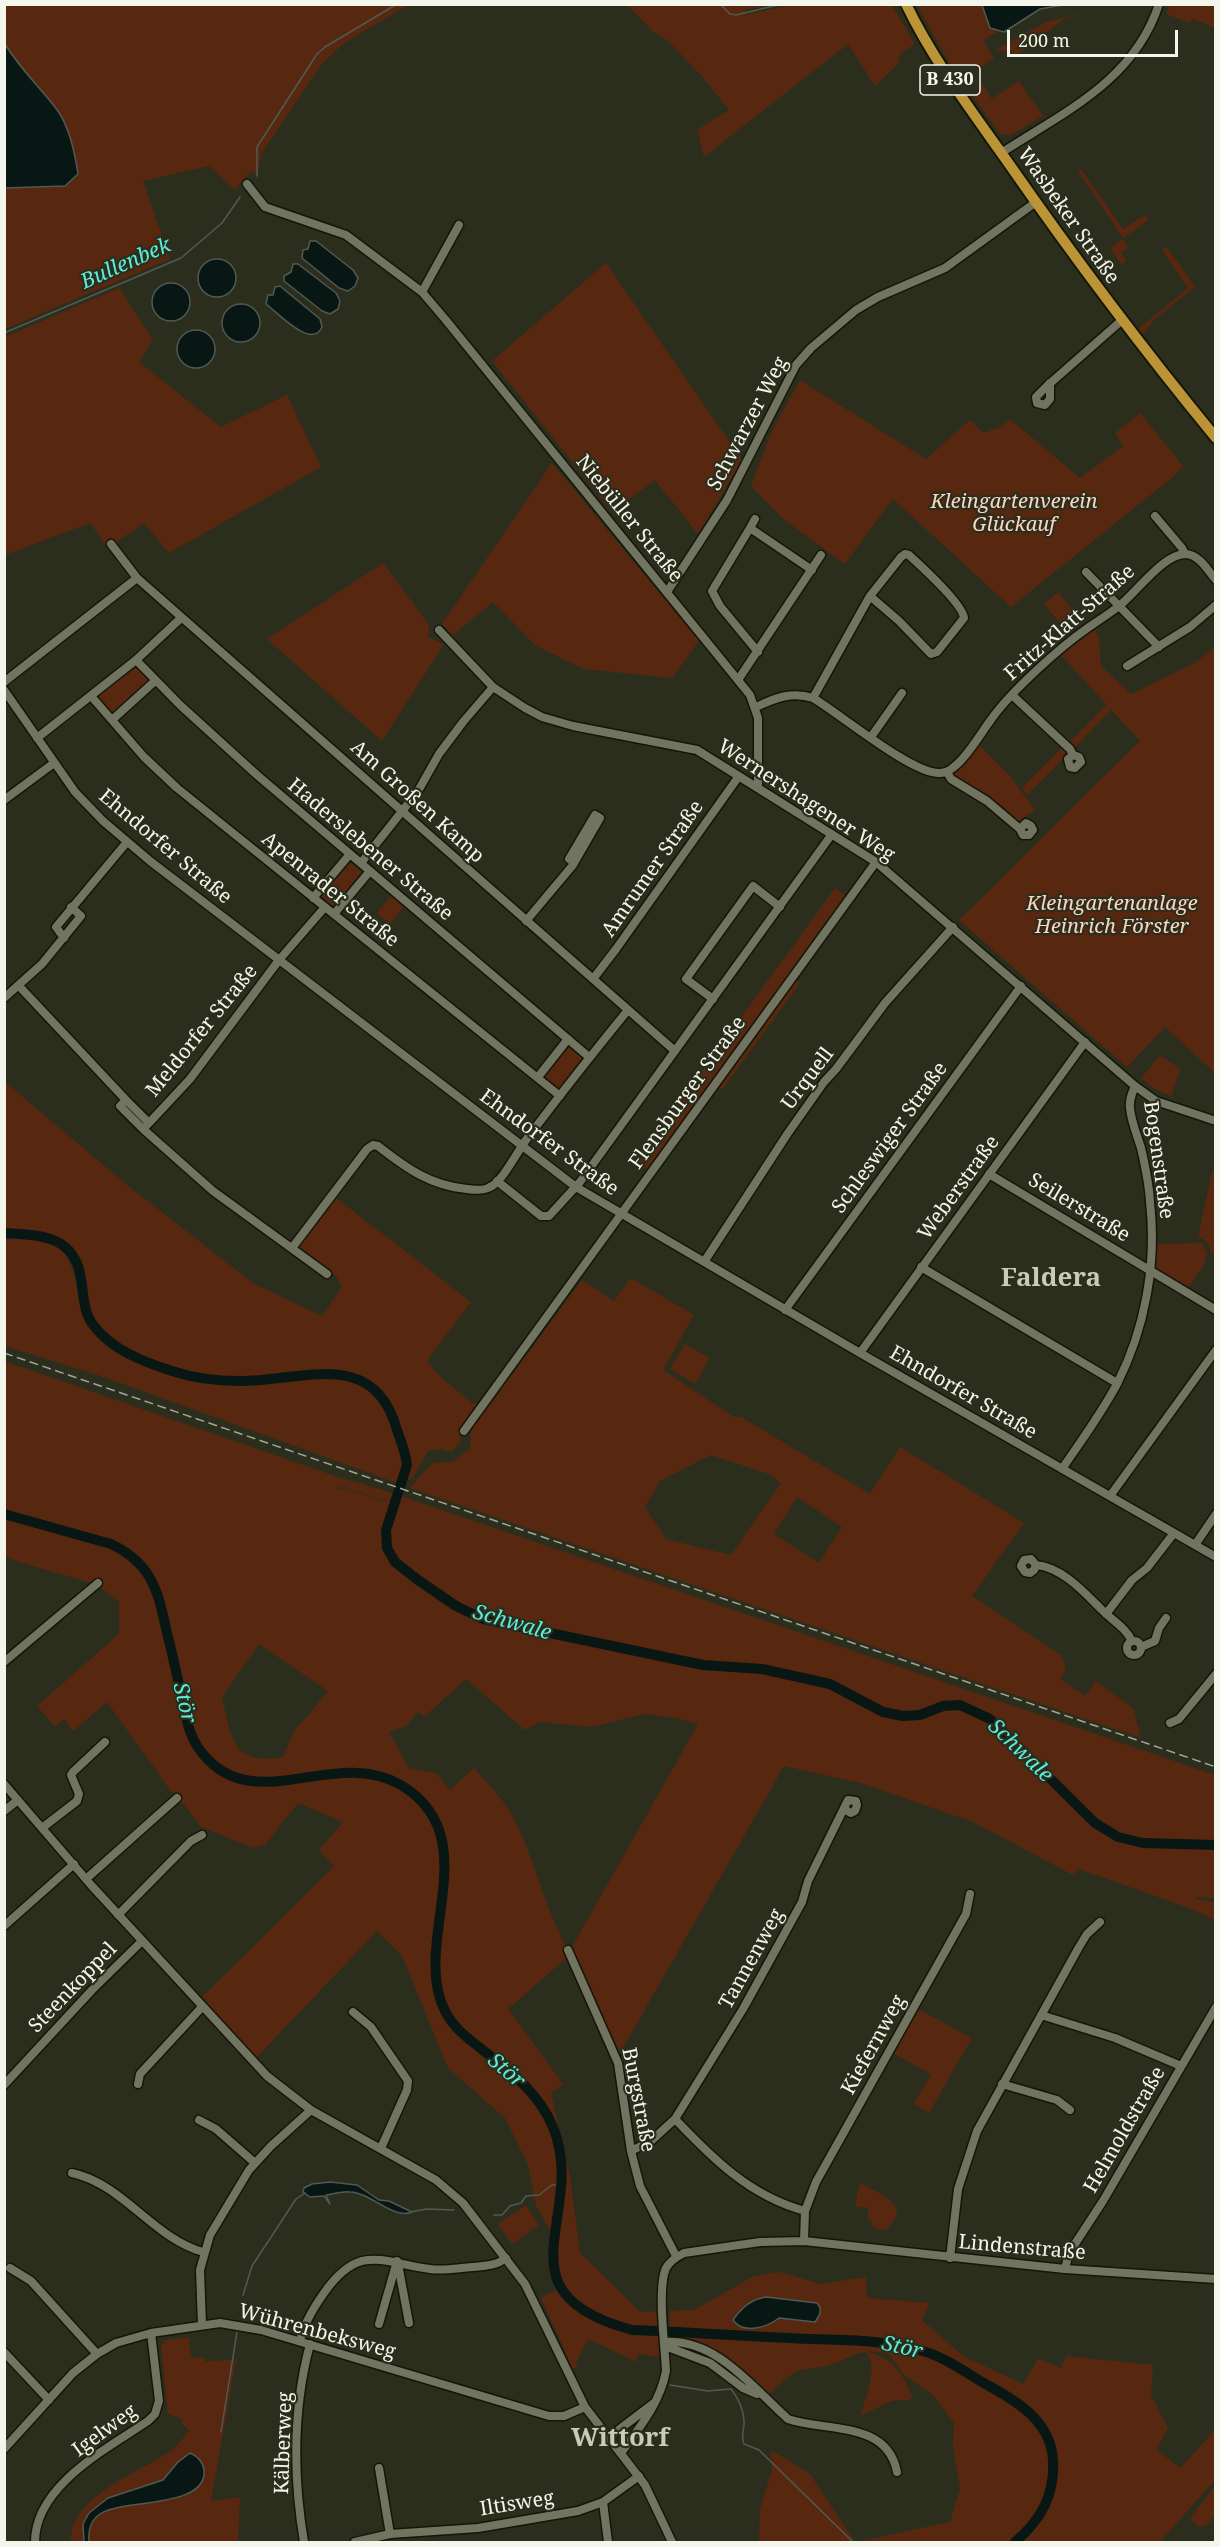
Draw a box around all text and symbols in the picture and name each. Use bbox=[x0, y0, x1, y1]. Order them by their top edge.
scale bar bbox=[1010, 18, 1181, 56]
text: 200 m bbox=[1018, 28, 1070, 52]
road number: B 430 bbox=[920, 65, 980, 95]
street label: Wasbeker Straße bbox=[1012, 143, 1124, 289]
water label: Bullenbek bbox=[77, 233, 175, 295]
street label: Schwarzer Weg bbox=[703, 353, 793, 495]
street label: Niebüller Straße bbox=[570, 450, 688, 588]
park label: Kleingartenverein Glückauf bbox=[931, 490, 1097, 537]
street label: Fritz-Klatt-Straße bbox=[1000, 560, 1140, 686]
street label: Wernershagener Weg bbox=[713, 735, 899, 867]
street label: Am Großen Kamp bbox=[345, 736, 489, 868]
street label: Haderslebener Straße bbox=[282, 774, 458, 926]
street label: Ehndorfer Straße bbox=[94, 785, 236, 909]
street label: Amrumer Straße bbox=[597, 796, 709, 942]
street label: Apenrader Straße bbox=[257, 827, 403, 953]
park label: Kleingartenanlage Heinrich Förster bbox=[1026, 892, 1198, 939]
street label: Meldorfer Straße bbox=[141, 960, 263, 1102]
street label: Flensburger Straße bbox=[625, 1012, 751, 1174]
street label: Urquell bbox=[777, 1043, 839, 1115]
street label: Schleswiger Straße bbox=[827, 1058, 953, 1218]
street label: Ehndorfer Straße bbox=[475, 1085, 623, 1201]
street label: Bogenstraße bbox=[1138, 1099, 1178, 1221]
street label: Weberstraße bbox=[913, 1131, 1005, 1245]
street label: Seilerstraße bbox=[1024, 1168, 1134, 1248]
district label: Faldera bbox=[1001, 1263, 1101, 1295]
street label: Ehndorfer Straße bbox=[885, 1341, 1041, 1445]
water label: Schwale bbox=[470, 1600, 554, 1646]
water label: Stör bbox=[167, 1680, 201, 1726]
water label: Schwale bbox=[982, 1714, 1058, 1788]
street label: Tannenweg bbox=[715, 1905, 789, 2013]
street label: Steenkoppel bbox=[24, 1938, 122, 2038]
street label: Kiefernweg bbox=[837, 1991, 911, 2099]
street label: Burgstraße bbox=[616, 2046, 660, 2154]
water label: Stör bbox=[482, 2048, 530, 2094]
street label: Helmoldstraße bbox=[1079, 2063, 1171, 2197]
street label: Lindenstraße bbox=[957, 2230, 1087, 2266]
street label: Wührenbeksweg bbox=[236, 2299, 398, 2365]
water label: Stör bbox=[879, 2331, 925, 2365]
street label: Kälberweg bbox=[270, 2391, 298, 2495]
street label: Igelweg bbox=[68, 2400, 142, 2462]
district label: Wittorf bbox=[571, 2423, 669, 2455]
street label: Iltisweg bbox=[478, 2486, 556, 2522]

